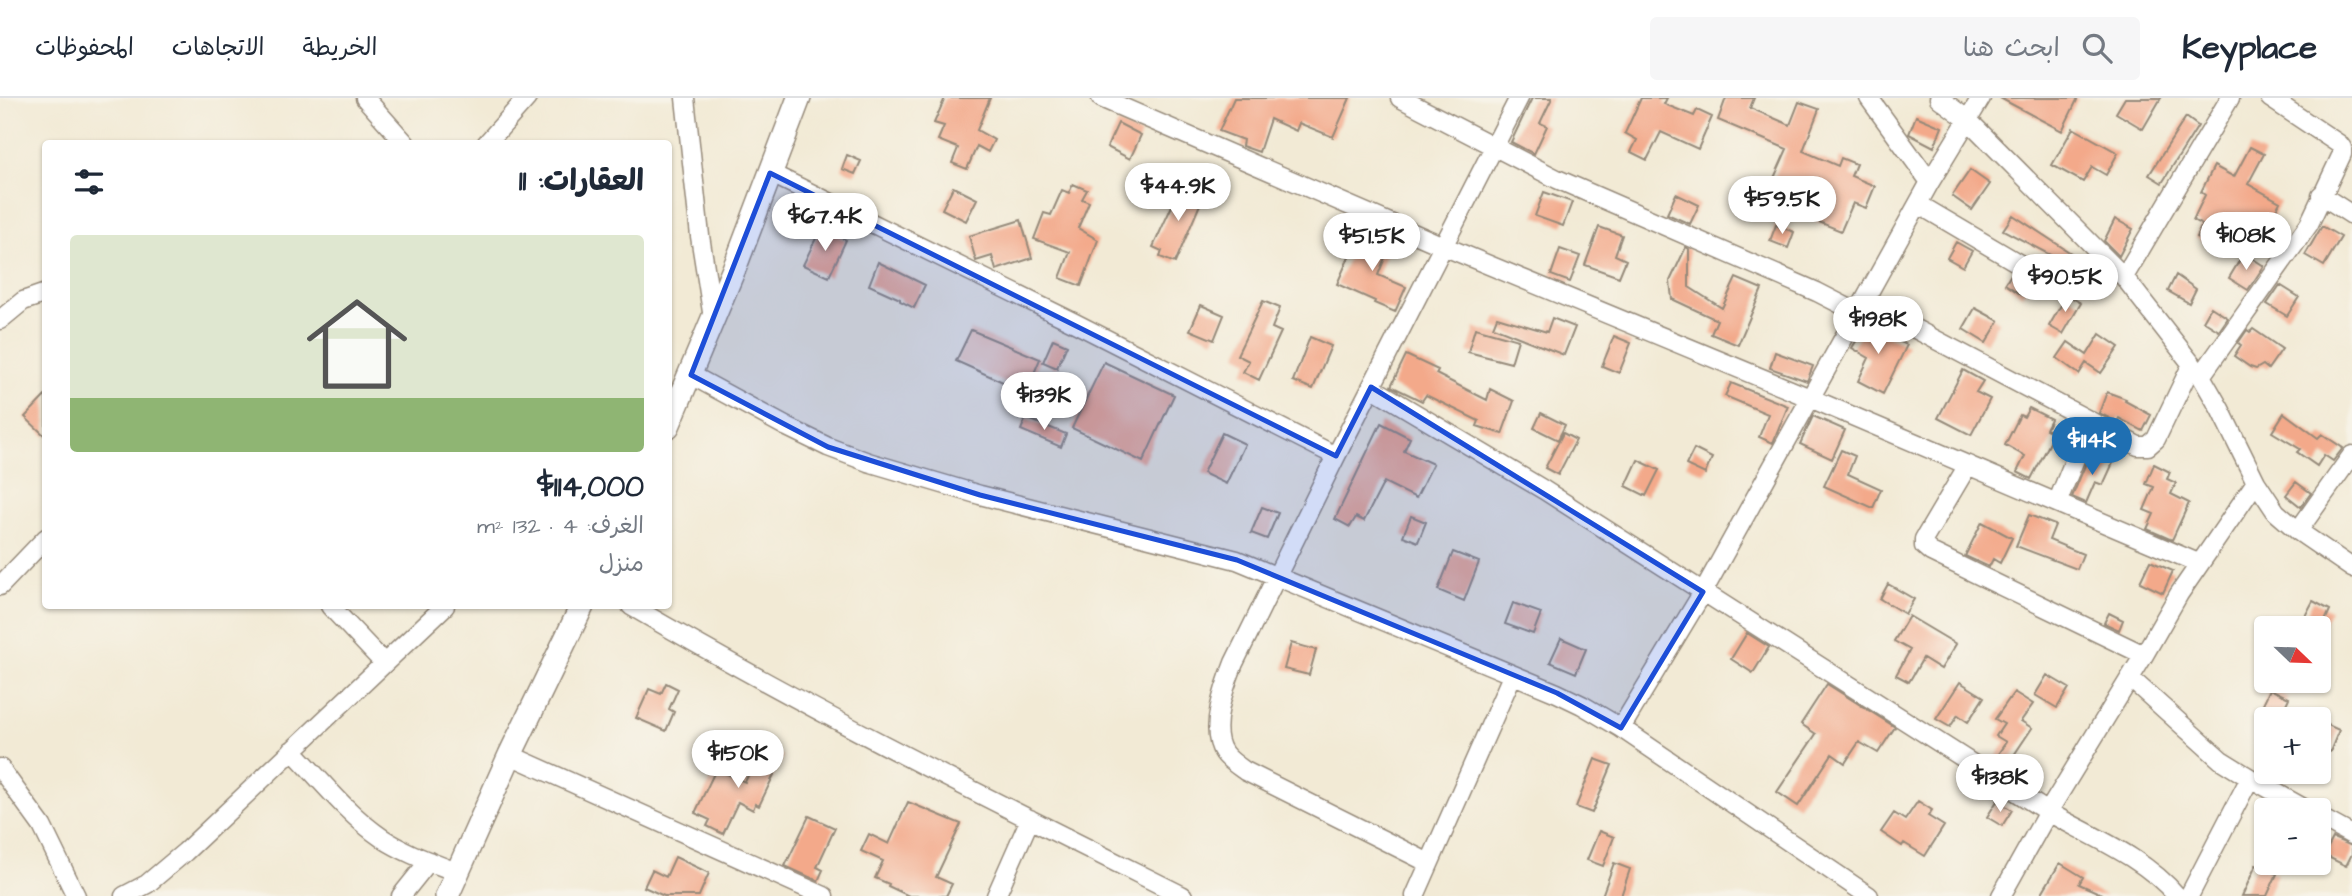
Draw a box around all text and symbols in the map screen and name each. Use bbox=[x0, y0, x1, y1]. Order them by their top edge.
search box bbox=[1650, 17, 2140, 80]
text: Keyplace bbox=[2182, 25, 2317, 71]
icon: search bbox=[2078, 29, 2116, 67]
text: ابحث هنا bbox=[1963, 30, 2060, 66]
text: المحفوظات bbox=[35, 31, 134, 65]
text: الاتجاهات bbox=[172, 31, 265, 65]
text: الخريطة bbox=[303, 31, 377, 65]
text: العقارات: 11 bbox=[519, 160, 644, 202]
icon: filters bbox=[70, 163, 108, 201]
pin: $44.9K bbox=[1121, 164, 1235, 223]
text: $44.9K bbox=[1141, 170, 1215, 202]
pin: $59.5K bbox=[1725, 176, 1839, 236]
text: $59.5K bbox=[1744, 183, 1820, 215]
pin: $67.4K bbox=[768, 194, 882, 253]
text: $67.4K bbox=[788, 200, 862, 232]
pin: $108K bbox=[2197, 212, 2295, 272]
pin: $51.5K bbox=[1315, 214, 1429, 273]
text: $108K bbox=[2216, 219, 2276, 251]
text: $51.5K bbox=[1339, 220, 1405, 252]
pin: $90.5K bbox=[2008, 254, 2122, 314]
text: $90.5K bbox=[2028, 261, 2102, 293]
icon: home bbox=[294, 281, 420, 407]
pin: $198K bbox=[1829, 296, 1927, 356]
text: $198K bbox=[1849, 303, 1907, 335]
pin: $139K bbox=[995, 372, 1093, 432]
text: $139K bbox=[1017, 379, 1071, 411]
pin: $114K bbox=[2043, 418, 2141, 477]
text: $114K bbox=[2068, 424, 2116, 456]
text: $114,000 bbox=[537, 466, 644, 508]
text: الغرف: 4 · 132 m² bbox=[477, 510, 644, 542]
text: منزل bbox=[599, 548, 644, 580]
north arrow bbox=[2254, 616, 2331, 693]
map controls bbox=[2254, 616, 2331, 875]
button: + bbox=[2254, 707, 2331, 784]
pin: $150K bbox=[689, 730, 787, 790]
text: $150K bbox=[708, 737, 768, 769]
pin: $138K bbox=[1951, 754, 2049, 814]
text: $138K bbox=[1972, 761, 2028, 793]
button: − bbox=[2254, 798, 2331, 875]

